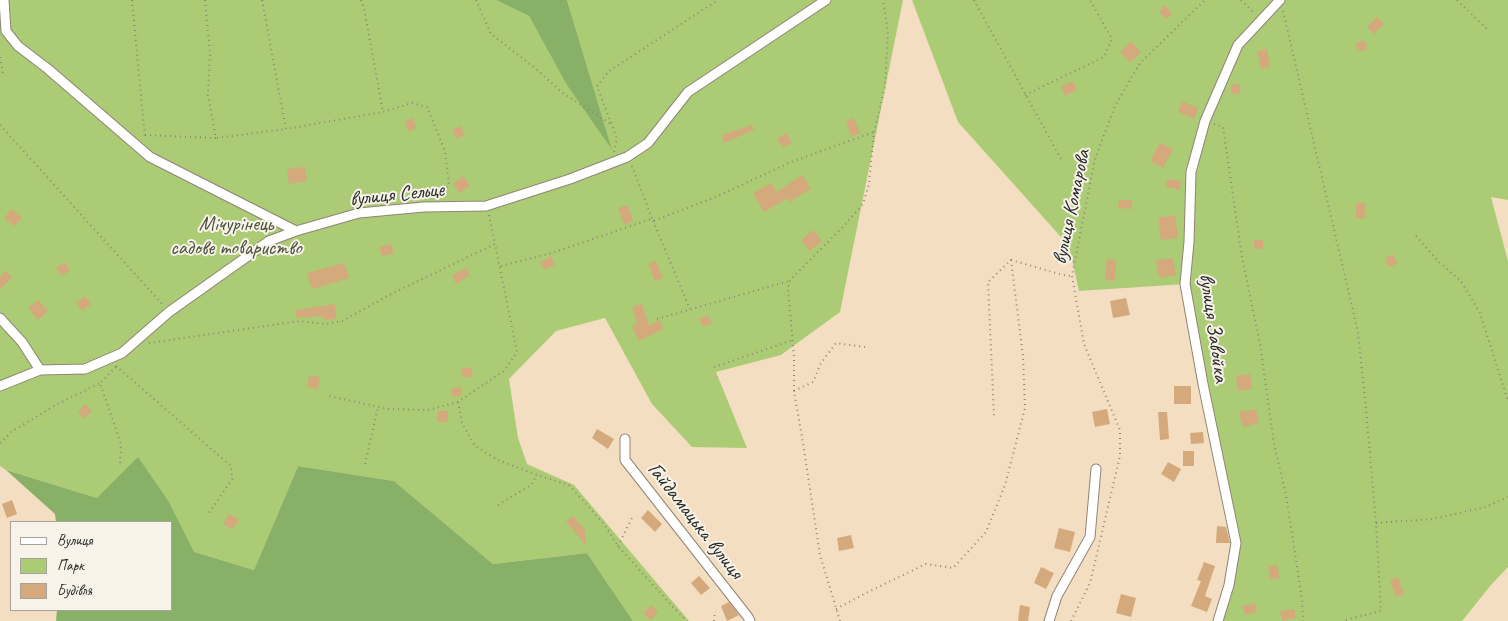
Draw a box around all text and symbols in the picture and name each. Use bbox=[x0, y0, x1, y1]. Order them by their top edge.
street label: вулиця Комарова bbox=[1048, 147, 1096, 267]
street label: вулиця Сельце bbox=[349, 178, 445, 212]
park label: Мічурінець садове товариство bbox=[170, 211, 302, 261]
street label: вулиця Завойка bbox=[1193, 272, 1233, 384]
street label: Гайдамацька вулиця bbox=[642, 458, 748, 584]
legend bbox=[10, 521, 172, 611]
text: Вулиця bbox=[57, 531, 93, 550]
text: Парк bbox=[57, 556, 84, 575]
text: Будівля bbox=[57, 581, 92, 600]

